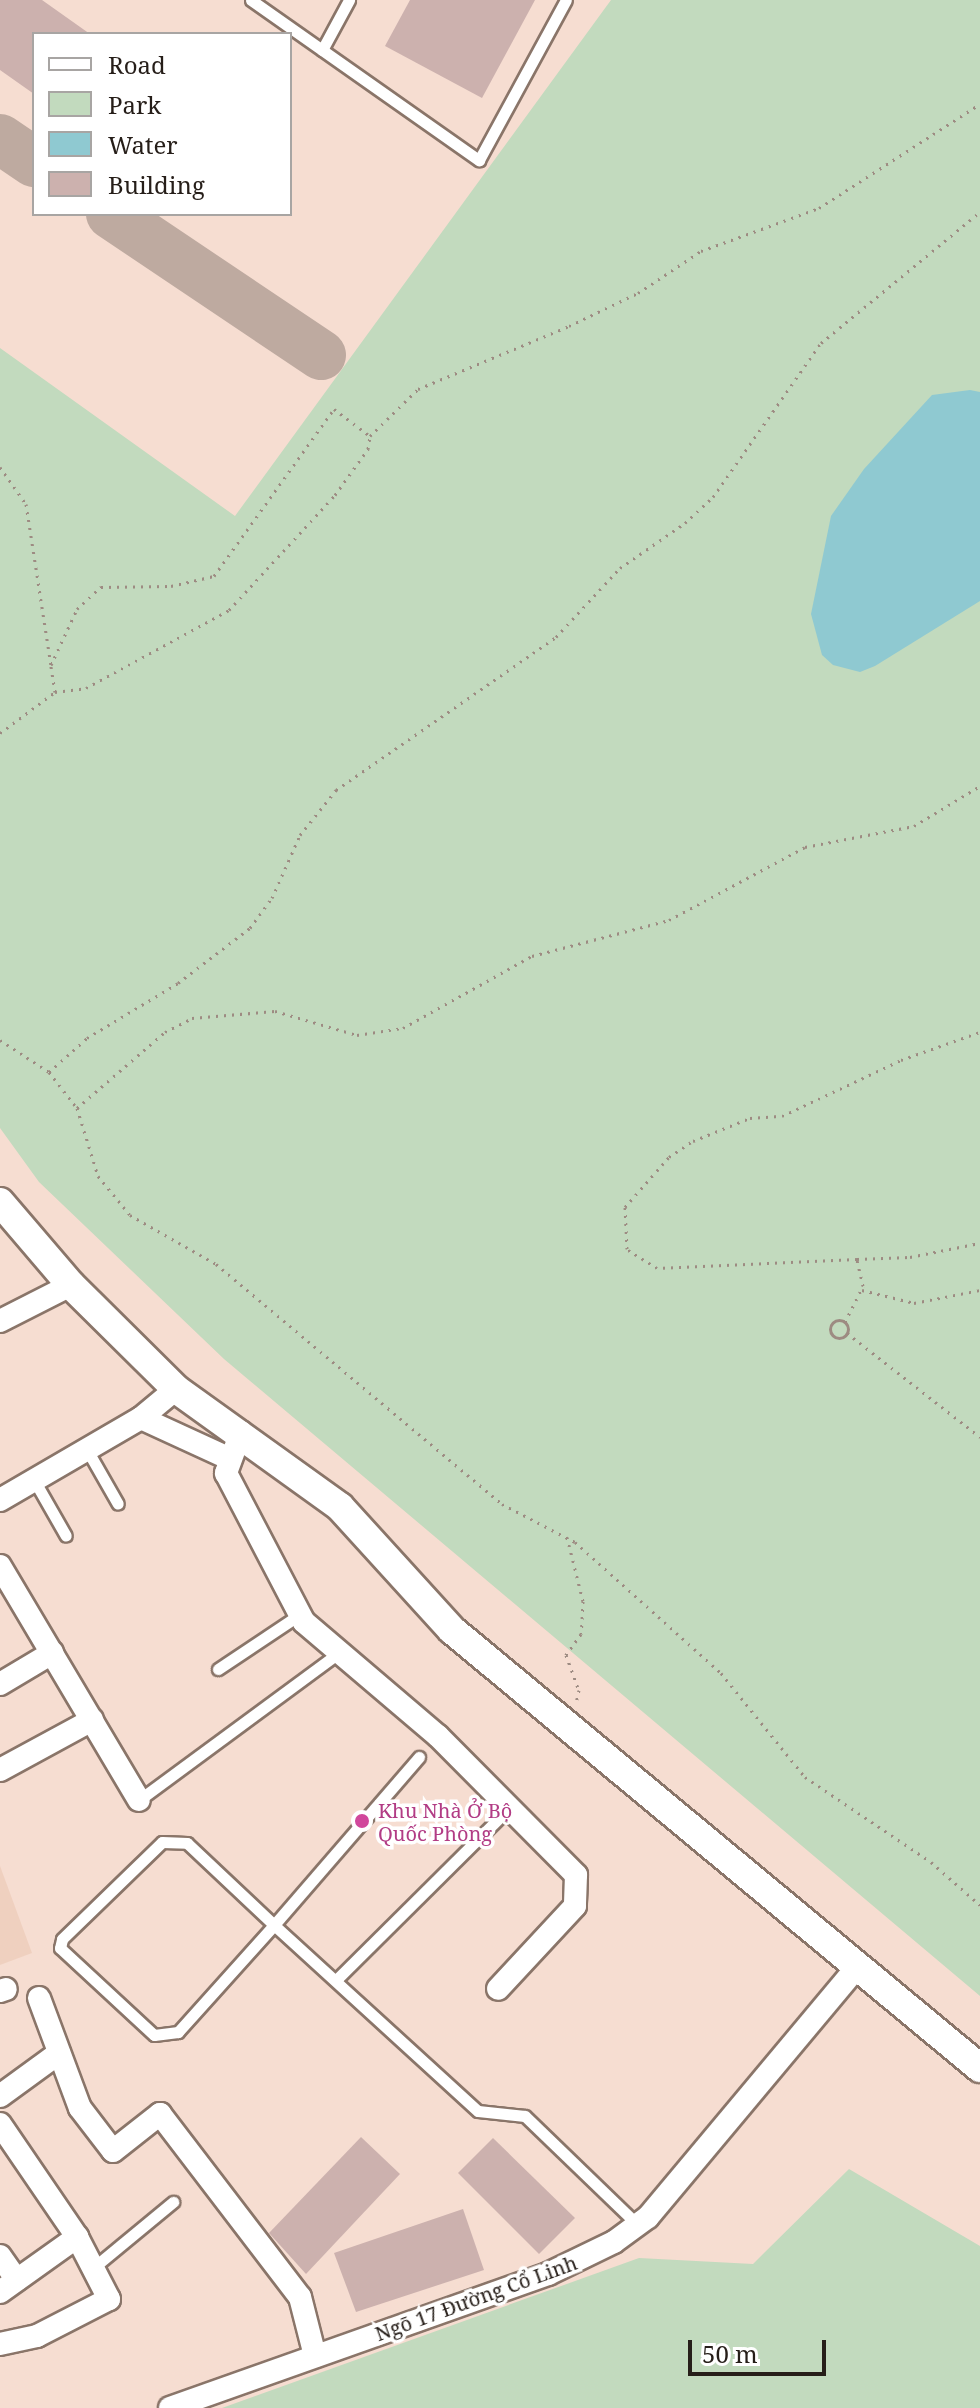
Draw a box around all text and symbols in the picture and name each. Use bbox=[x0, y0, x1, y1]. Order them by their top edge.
legend bbox=[32, 32, 292, 216]
text: Road bbox=[108, 48, 166, 81]
text: Park bbox=[108, 88, 161, 121]
text: Water bbox=[108, 128, 178, 161]
text: Building bbox=[108, 168, 205, 201]
place label: Khu Nhà Ở Bộ Quốc Phòng bbox=[378, 1798, 512, 1845]
marker: Khu Nhà Ở Bộ Quốc Phòng bbox=[353, 1812, 371, 1830]
street label: Ngõ 17 Đường Cổ Linh bbox=[372, 2250, 580, 2346]
scale bar bbox=[692, 2324, 830, 2374]
text: 50 m bbox=[702, 2337, 758, 2370]

